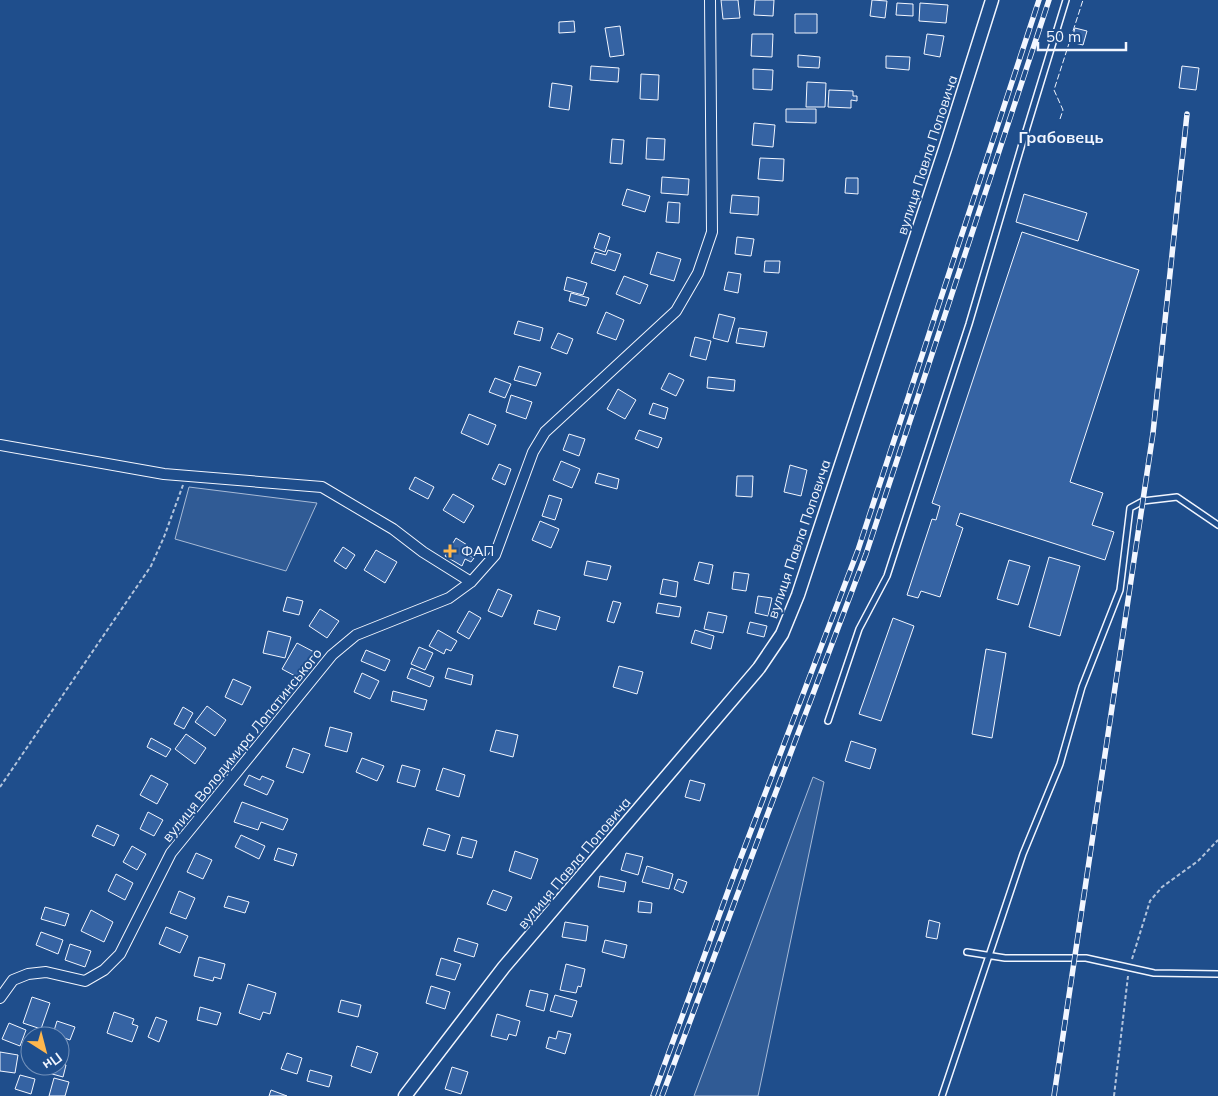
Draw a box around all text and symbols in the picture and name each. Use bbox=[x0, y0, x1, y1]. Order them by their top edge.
scale bar bbox=[1038, 20, 1126, 52]
text: 50 m bbox=[1046, 27, 1081, 46]
street label: вулиця Павла Поповича bbox=[893, 73, 961, 237]
district label: Грабовець bbox=[1018, 127, 1104, 147]
street label: вулиця Павла Поповича bbox=[763, 457, 835, 621]
place label: ФАП bbox=[461, 542, 494, 560]
marker: ФАП bbox=[443, 544, 457, 558]
street label: вулиця Володимира Лопатинського bbox=[158, 644, 326, 846]
street label: вулиця Павла Поповича bbox=[514, 793, 634, 933]
north arrow bbox=[20, 1026, 70, 1076]
text: Пн bbox=[39, 1049, 66, 1075]

